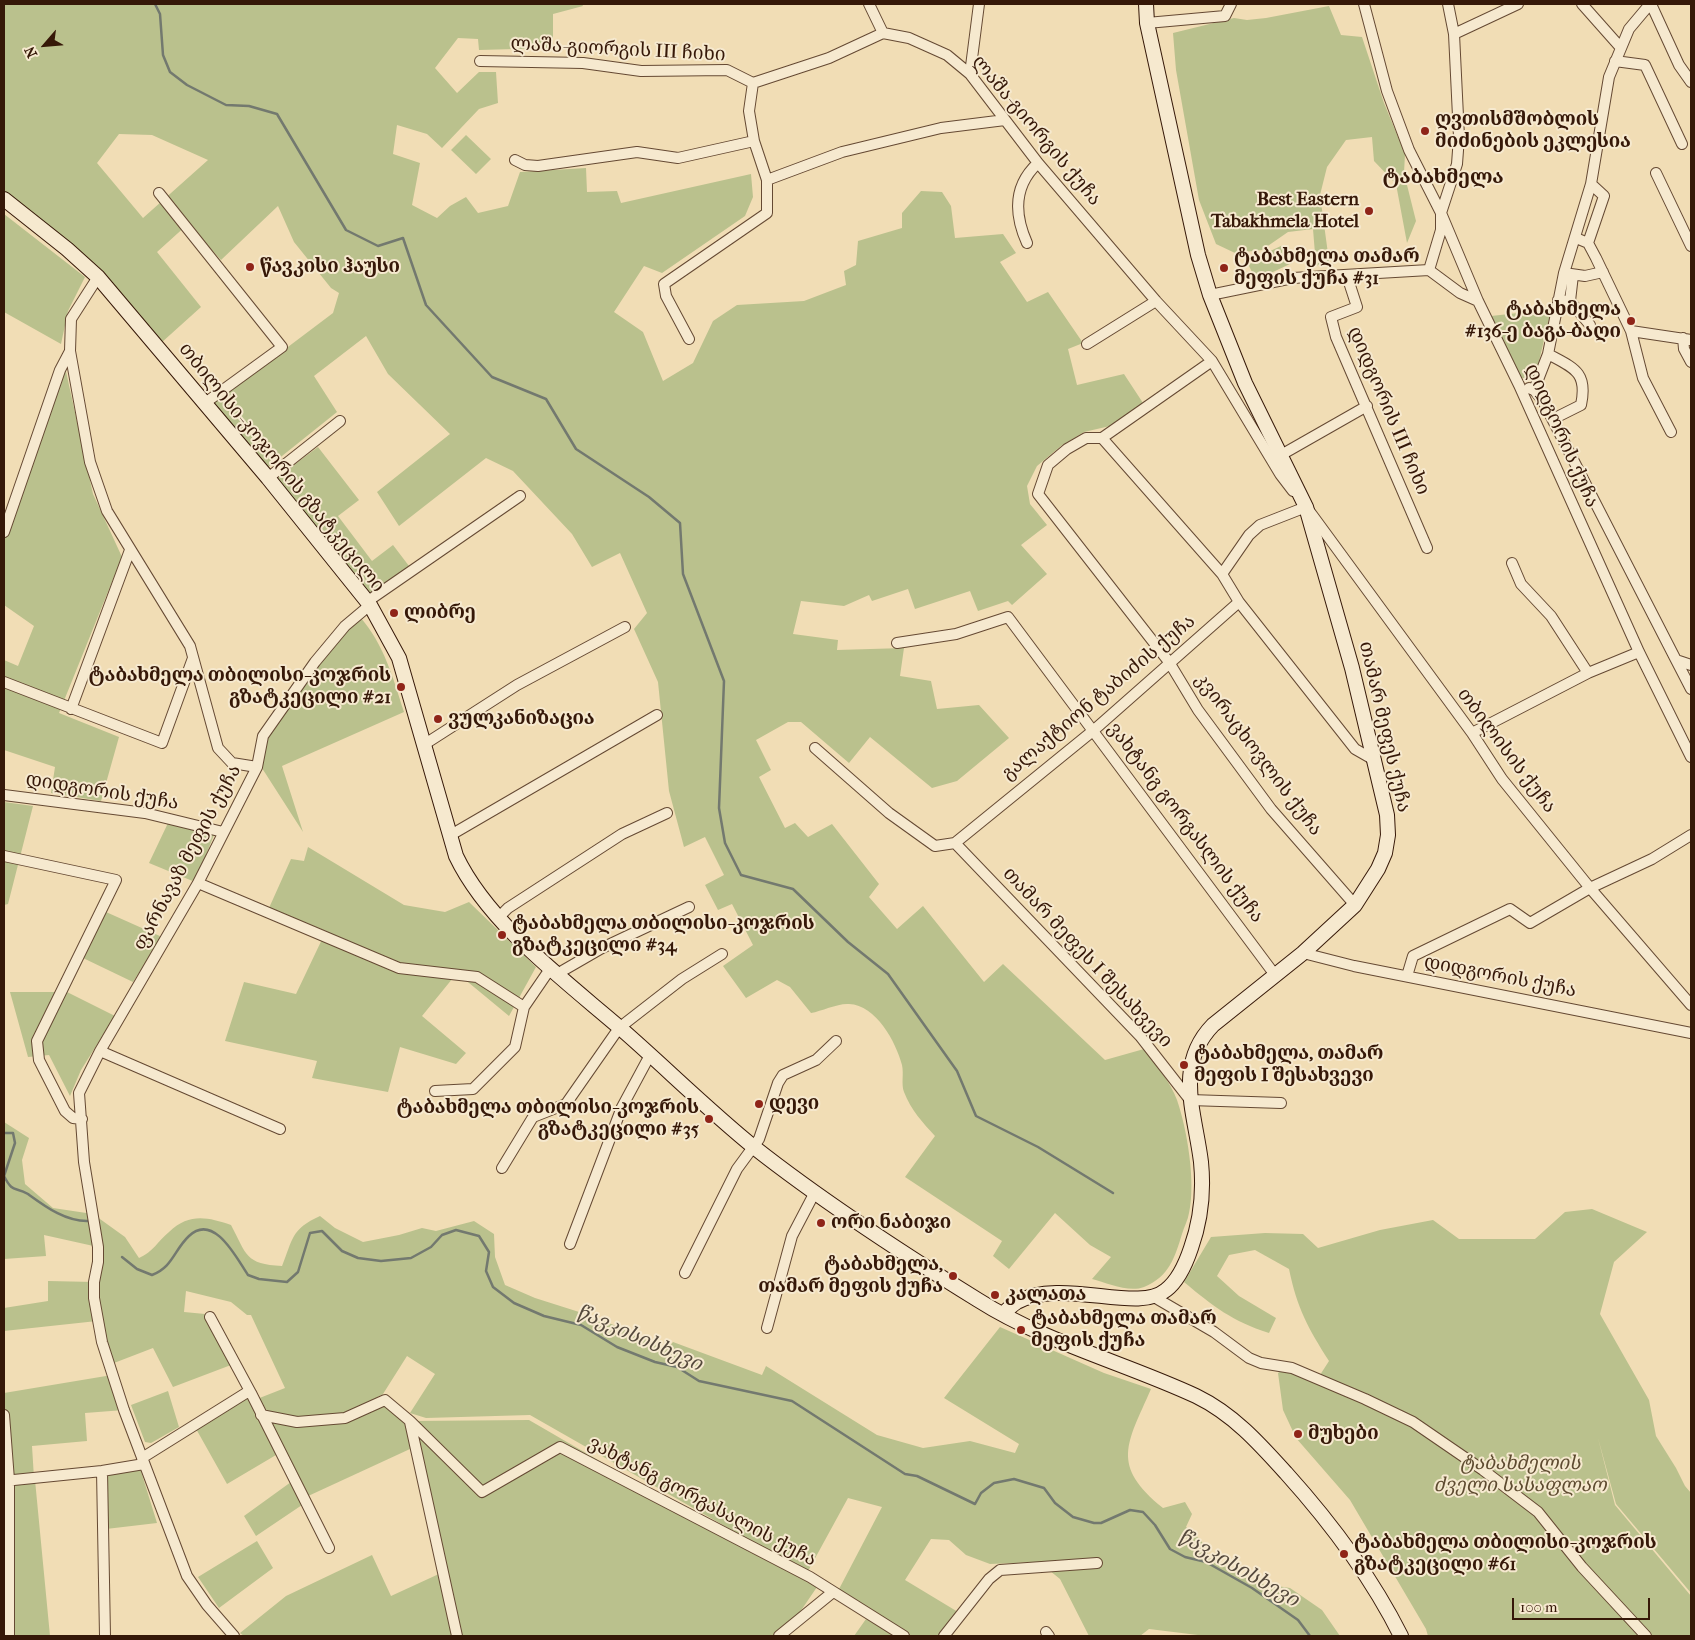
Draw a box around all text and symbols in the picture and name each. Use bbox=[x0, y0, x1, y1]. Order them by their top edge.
north arrow bbox=[20, 20, 70, 70]
street label: ლაშა-გიორგის III ჩიხი bbox=[510, 33, 726, 67]
text: N bbox=[21, 43, 41, 61]
street label: ლაშა-გიორგის ქუჩა bbox=[966, 51, 1106, 211]
place label: ღვთისმშობლის მიძინების ეკლესია bbox=[1435, 109, 1631, 153]
marker: ღვთისმშობლის მიძინების ეკლესია bbox=[1419, 125, 1431, 137]
district label: ტაბახმელა bbox=[1382, 166, 1504, 190]
place label: Best Eastern Tabakhmela Hotel bbox=[1211, 189, 1359, 233]
marker: Best Eastern Tabakhmela Hotel bbox=[1363, 205, 1375, 217]
place label: ტაბახმელა თამარ მეფის ქუჩა #31 bbox=[1234, 246, 1420, 290]
place label: წავკისი ჰაუსი bbox=[260, 256, 400, 278]
marker: წავკისი ჰაუსი bbox=[244, 261, 256, 273]
marker: ტაბახმელა თამარ მეფის ქუჩა #31 bbox=[1218, 262, 1230, 274]
place label: ტაბახმელა #136-ე ბაგა-ბაღი bbox=[1465, 299, 1621, 343]
marker: ტაბახმელა #136-ე ბაგა-ბაღი bbox=[1625, 315, 1637, 327]
street label: დიდგორის III ჩიხი bbox=[1342, 323, 1434, 499]
street label: თბილისი-კოჯორის გზატკეცილი bbox=[173, 339, 389, 597]
street label: დიდგორის ქუჩა bbox=[1519, 361, 1603, 511]
place label: ლიბრე bbox=[404, 602, 476, 624]
marker: ლიბრე bbox=[388, 607, 400, 619]
street label: გალაქტიონ ტაბიძის ქუჩა bbox=[998, 610, 1200, 786]
street label: თამარ მეფეს ქუჩა bbox=[1353, 639, 1415, 815]
place label: ტაბახმელა თბილისი-კოჯრის გზატკეცილი #21 bbox=[88, 665, 391, 709]
street label: კვირაცხოვლის ქუჩა bbox=[1190, 669, 1326, 841]
marker: ტაბახმელა თბილისი-კოჯრის გზატკეცილი #21 bbox=[395, 681, 407, 693]
street label: თბილისის ქუჩა bbox=[1452, 684, 1560, 818]
place label: ვულკანიზაცია bbox=[448, 708, 595, 730]
marker: ვულკანიზაცია bbox=[432, 713, 444, 725]
street label: ვახტანგ გორგასლის ქუჩა bbox=[1102, 718, 1268, 928]
street label: ფარნავაზ მეფის ქუჩა bbox=[129, 761, 247, 955]
street label: დიდგორის ქუჩა bbox=[24, 769, 180, 815]
street label: თამარ მეფეს I შესახვევი bbox=[997, 863, 1177, 1053]
place label: ტაბახმელა თბილისი-კოჯრის გზატკეცილი #34 bbox=[512, 913, 815, 957]
marker: ტაბახმელა თბილისი-კოჯრის გზატკეცილი #34 bbox=[496, 929, 508, 941]
street label: დიდგორის ქუჩა bbox=[1422, 951, 1578, 1003]
place label: ტაბახმელა, თამარ მეფის I შესახვევი bbox=[1194, 1043, 1383, 1087]
marker: ტაბახმელა, თამარ მეფის I შესახვევი bbox=[1178, 1059, 1190, 1071]
place label: დევი bbox=[769, 1093, 819, 1115]
place label: ტაბახმელა თბილისი-კოჯრის გზატკეცილი #35 bbox=[396, 1097, 699, 1141]
marker: დევი bbox=[753, 1098, 765, 1110]
marker: ტაბახმელა თბილისი-კოჯრის გზატკეცილი #35 bbox=[703, 1113, 715, 1125]
place label: ორი ნაბიჯი bbox=[831, 1212, 951, 1234]
marker: ორი ნაბიჯი bbox=[815, 1217, 827, 1229]
place label: ტაბახმელა, თამარ მეფის ქუჩა bbox=[758, 1254, 943, 1298]
marker: ტაბახმელა, თამარ მეფის ქუჩა bbox=[947, 1270, 959, 1282]
place label: კალათა bbox=[1005, 1284, 1086, 1306]
marker: კალათა bbox=[989, 1289, 1001, 1301]
water label: წავკისისხევი bbox=[572, 1301, 706, 1377]
place label: ტაბახმელა თამარ მეფის ქუჩა bbox=[1031, 1308, 1217, 1352]
marker: ტაბახმელა თამარ მეფის ქუჩა bbox=[1015, 1324, 1027, 1336]
place label: მუხები bbox=[1308, 1423, 1379, 1445]
marker: მუხები bbox=[1292, 1428, 1304, 1440]
street label: ვახტანგ გორგასალის ქუჩა bbox=[584, 1432, 820, 1572]
park label: ტაბახმელის ძველი სასაფლაო bbox=[1434, 1453, 1606, 1497]
water label: წავკისისხევი bbox=[1174, 1525, 1302, 1613]
place label: ტაბახმელა თბილისი-კოჯრის გზატკეცილი #61 bbox=[1354, 1532, 1657, 1576]
marker: ტაბახმელა თბილისი-კოჯრის გზატკეცილი #61 bbox=[1338, 1548, 1350, 1560]
scale bar bbox=[1515, 1588, 1652, 1620]
text: 100 m bbox=[1520, 1598, 1558, 1616]

